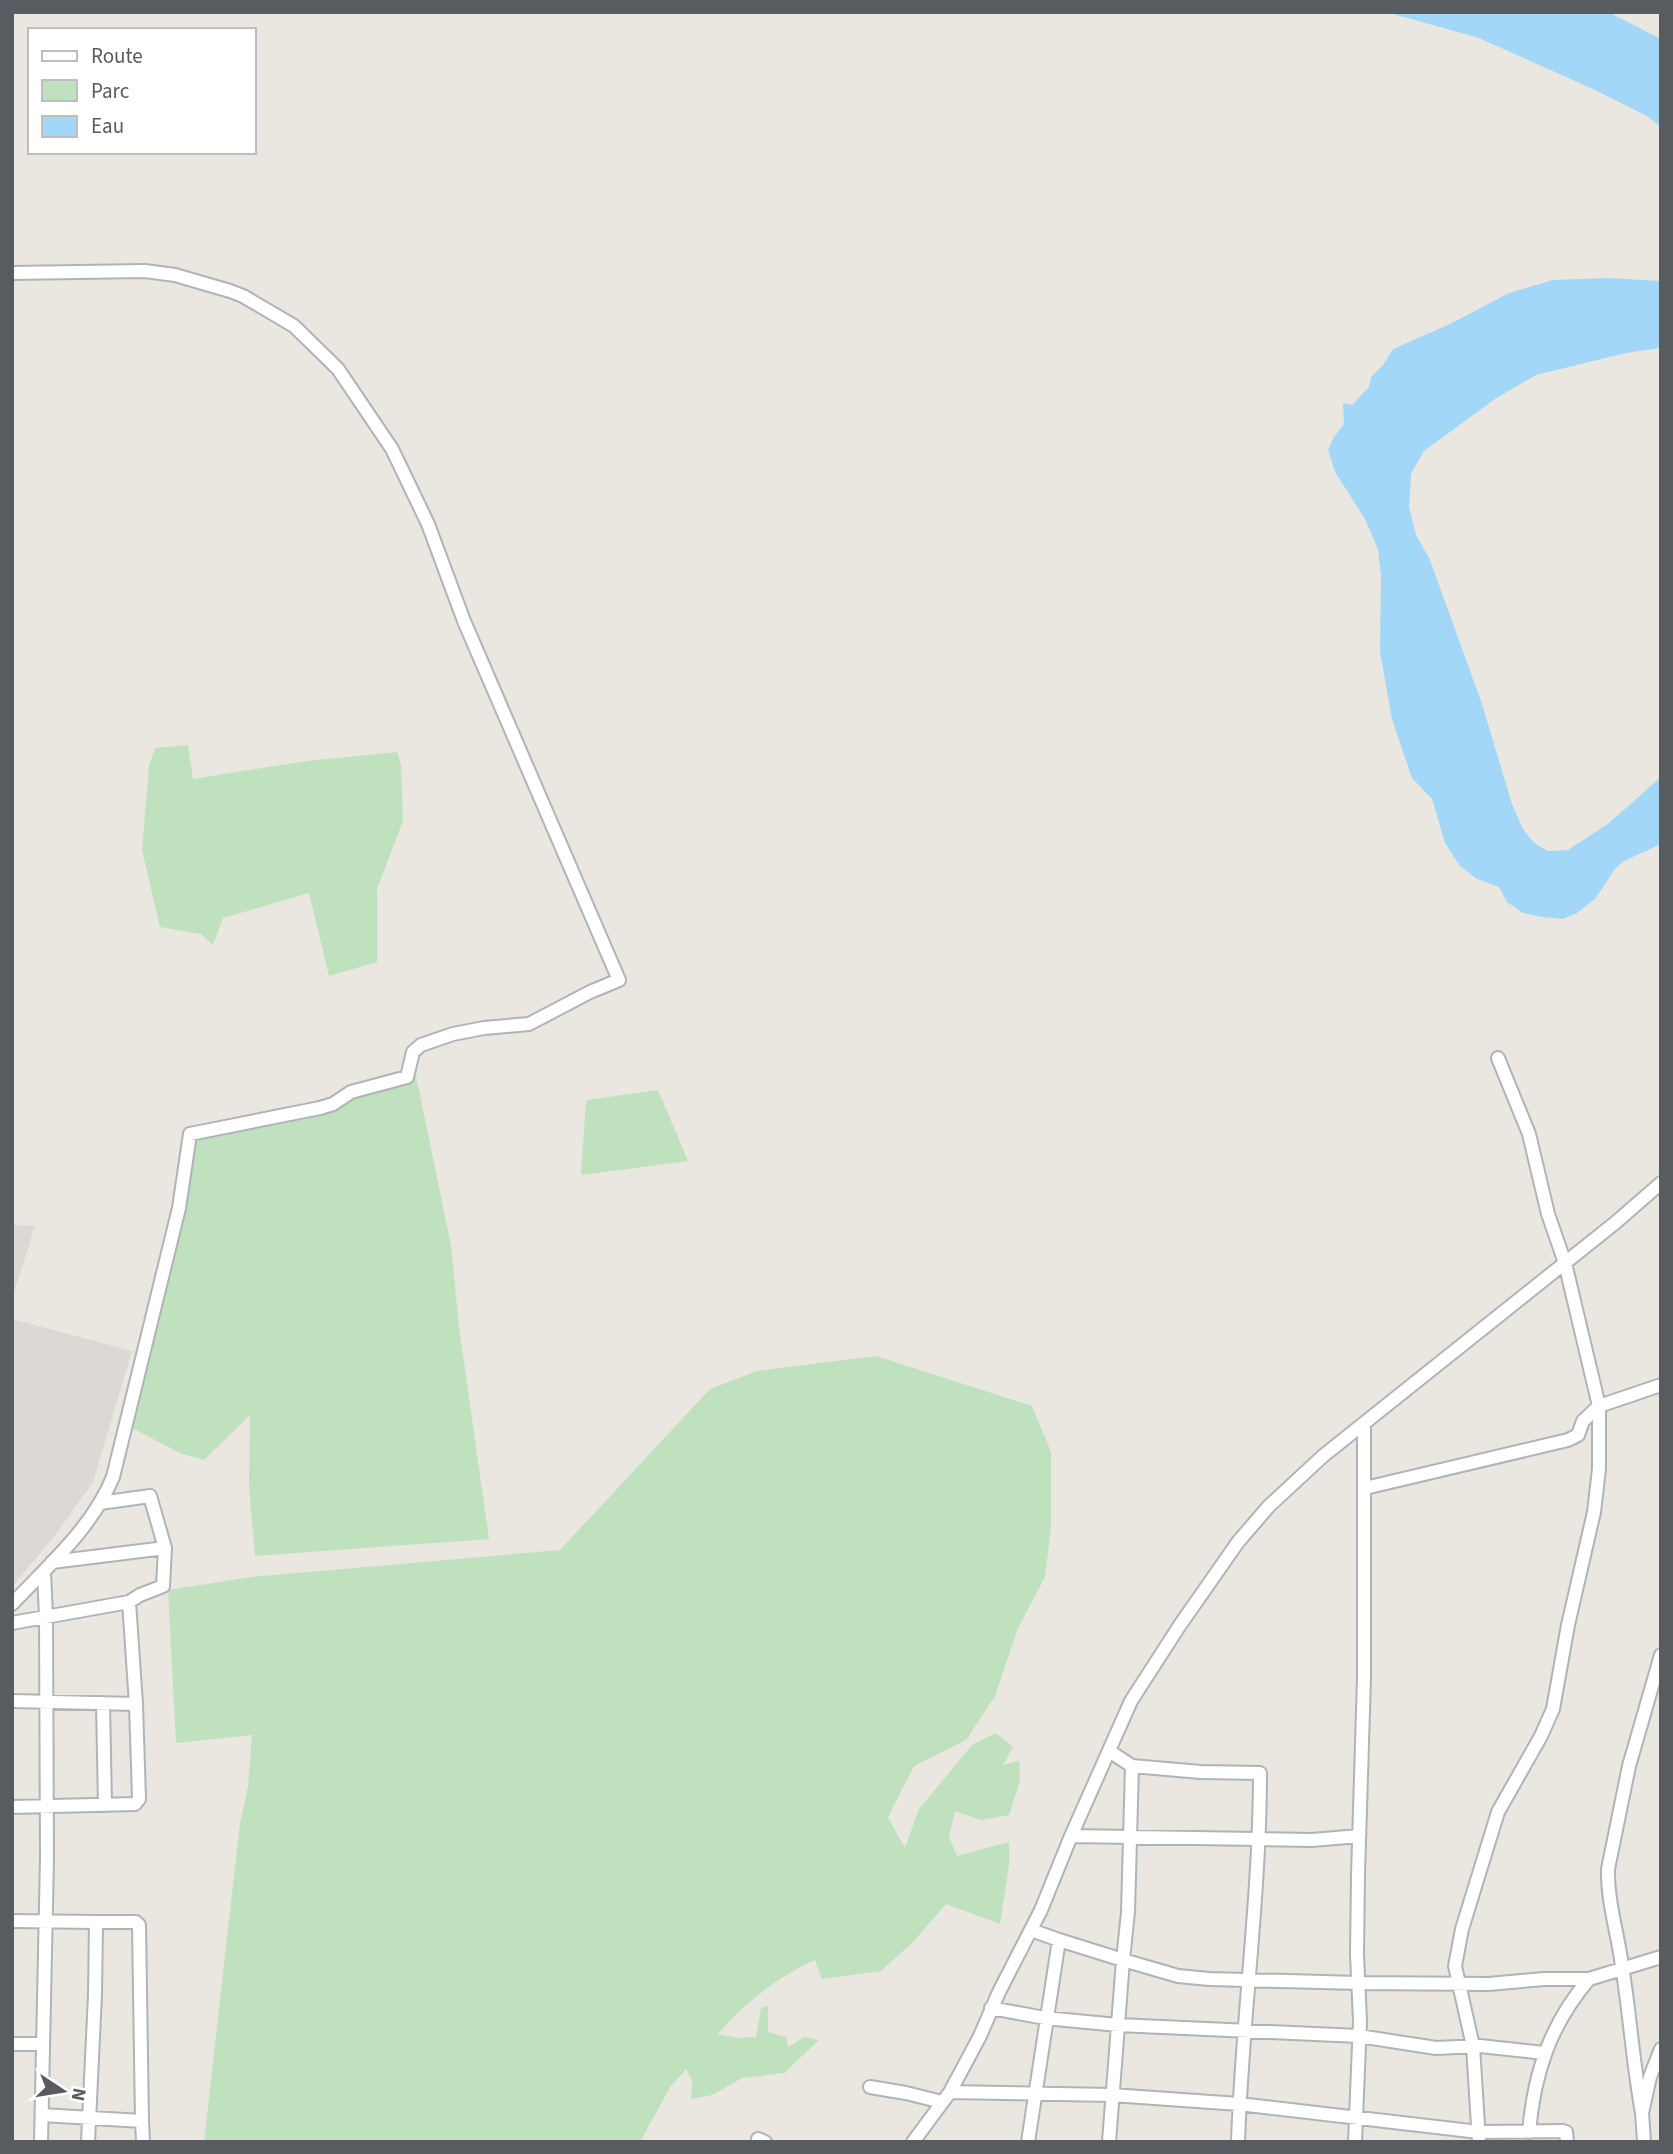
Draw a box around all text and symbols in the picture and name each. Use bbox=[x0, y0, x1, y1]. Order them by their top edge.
legend bbox=[28, 28, 256, 154]
text: Route bbox=[91, 41, 143, 71]
text: Parc bbox=[91, 76, 130, 106]
text: Eau bbox=[91, 111, 124, 141]
north arrow bbox=[28, 2056, 98, 2126]
text: N bbox=[64, 2085, 93, 2103]

